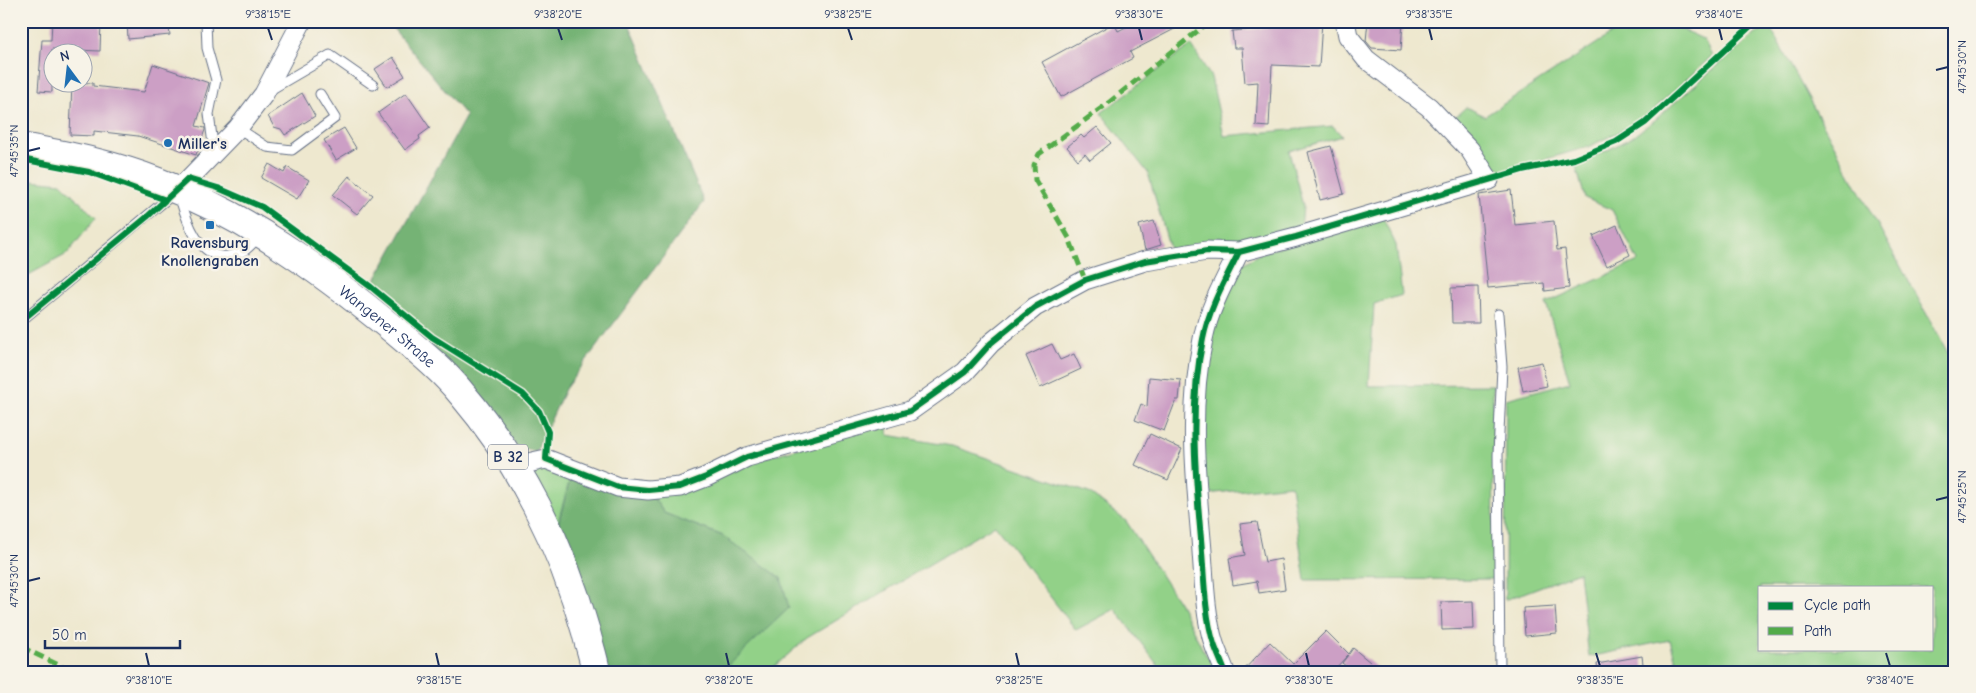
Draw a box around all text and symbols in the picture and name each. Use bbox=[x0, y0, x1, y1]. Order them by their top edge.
text: 9°38'15"E bbox=[245, 7, 291, 21]
text: 9°38'20"E bbox=[534, 7, 582, 21]
text: 9°38'25"E bbox=[824, 7, 872, 21]
text: 9°38'30"E bbox=[1115, 7, 1163, 21]
text: 9°38'35"E bbox=[1405, 7, 1453, 21]
text: 9°38'40"E bbox=[1695, 7, 1743, 21]
text: 47°45'30"N bbox=[1955, 40, 1969, 94]
north arrow bbox=[42, 42, 92, 92]
text: N bbox=[58, 47, 71, 65]
text: 47°45'35"N bbox=[7, 125, 21, 177]
place label: Miller's bbox=[178, 135, 227, 153]
marker: Miller's bbox=[162, 137, 174, 149]
marker: Ravensburg Knollengraben bbox=[204, 219, 216, 231]
place label: Ravensburg Knollengraben bbox=[161, 234, 259, 270]
street label: Wangener Straße bbox=[335, 282, 439, 371]
road number: B 32 bbox=[488, 444, 528, 470]
text: 47°45'25"N bbox=[1955, 470, 1969, 524]
text: 47°45'30"N bbox=[7, 554, 21, 608]
legend bbox=[1758, 586, 1934, 650]
text: Cycle path bbox=[1804, 596, 1871, 614]
scale bar bbox=[45, 618, 180, 650]
text: Path bbox=[1804, 622, 1832, 640]
text: 50 m bbox=[52, 626, 87, 644]
text: 9°38'10"E bbox=[126, 673, 172, 687]
text: 9°38'15"E bbox=[416, 673, 462, 687]
text: 9°38'20"E bbox=[705, 673, 753, 687]
text: 9°38'25"E bbox=[995, 673, 1043, 687]
text: 9°38'30"E bbox=[1285, 673, 1333, 687]
text: 9°38'35"E bbox=[1576, 673, 1624, 687]
text: 9°38'40"E bbox=[1866, 673, 1914, 687]

